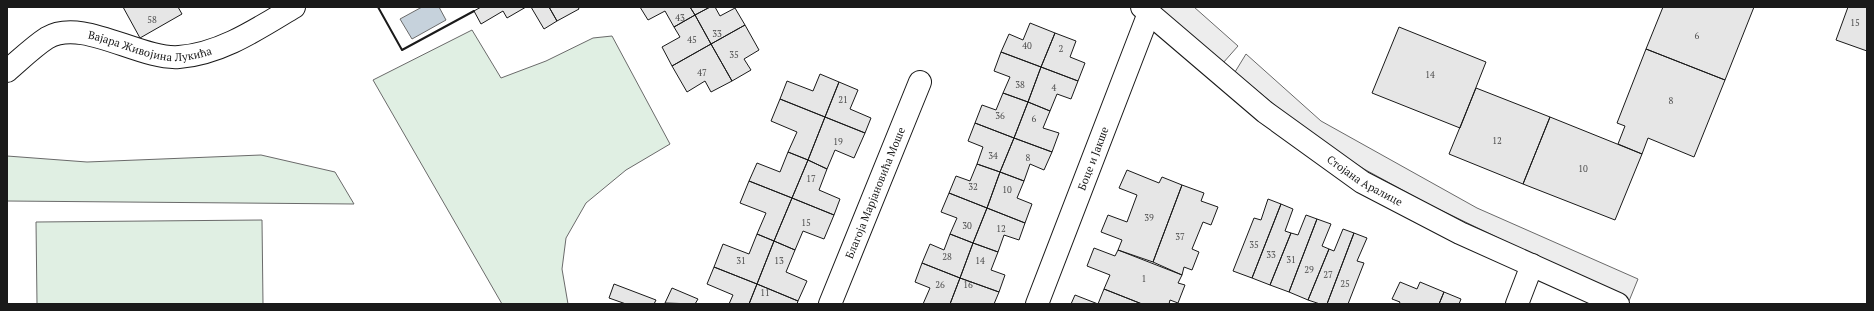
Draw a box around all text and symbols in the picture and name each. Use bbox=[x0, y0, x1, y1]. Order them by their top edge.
house number: 43 bbox=[675, 12, 685, 24]
house number: 58 bbox=[147, 14, 157, 26]
house number: 15 bbox=[1850, 17, 1860, 29]
street label: Вајара Живојина Лукића bbox=[87, 27, 214, 64]
house number: 33 bbox=[712, 28, 722, 40]
house number: 6 bbox=[1695, 30, 1700, 42]
house number: 45 bbox=[687, 34, 697, 46]
house number: 40 bbox=[1022, 40, 1032, 52]
house number: 2 bbox=[1059, 43, 1064, 55]
house number: 35 bbox=[729, 49, 739, 61]
house number: 47 bbox=[697, 67, 707, 79]
house number: 14 bbox=[1425, 69, 1435, 81]
house number: 38 bbox=[1015, 79, 1025, 91]
house number: 4 bbox=[1052, 82, 1057, 94]
house number: 21 bbox=[838, 94, 848, 106]
house number: 8 bbox=[1669, 95, 1674, 107]
house number: 36 bbox=[995, 110, 1005, 122]
house number: 6 bbox=[1032, 113, 1037, 125]
street label: Благоја Марјановића Моше bbox=[842, 124, 908, 261]
street label: Боце и Јакше bbox=[1074, 124, 1112, 192]
house number: 12 bbox=[1492, 135, 1502, 147]
house number: 19 bbox=[833, 136, 843, 148]
house number: 34 bbox=[988, 150, 998, 162]
house number: 8 bbox=[1026, 152, 1031, 164]
street label: Стојана Аралице bbox=[1324, 152, 1405, 209]
house number: 10 bbox=[1578, 163, 1588, 175]
house number: 17 bbox=[806, 173, 816, 185]
house number: 32 bbox=[968, 181, 978, 193]
house number: 10 bbox=[1002, 184, 1012, 196]
house number: 39 bbox=[1144, 212, 1154, 224]
house number: 15 bbox=[801, 217, 811, 229]
house number: 30 bbox=[962, 220, 972, 232]
house number: 12 bbox=[996, 223, 1006, 235]
house number: 37 bbox=[1175, 231, 1185, 243]
house number: 35 bbox=[1249, 239, 1259, 251]
house number: 33 bbox=[1266, 249, 1276, 261]
house number: 28 bbox=[942, 251, 952, 263]
house number: 31 bbox=[1286, 254, 1296, 266]
house number: 31 bbox=[736, 255, 746, 267]
house number: 13 bbox=[774, 255, 784, 267]
house number: 14 bbox=[975, 255, 985, 267]
house number: 29 bbox=[1304, 264, 1314, 276]
house number: 27 bbox=[1323, 269, 1333, 281]
house number: 1 bbox=[1142, 273, 1146, 285]
house number: 25 bbox=[1340, 278, 1350, 290]
house number: 26 bbox=[935, 279, 945, 291]
house number: 16 bbox=[963, 279, 973, 291]
house number: 11 bbox=[760, 287, 770, 299]

